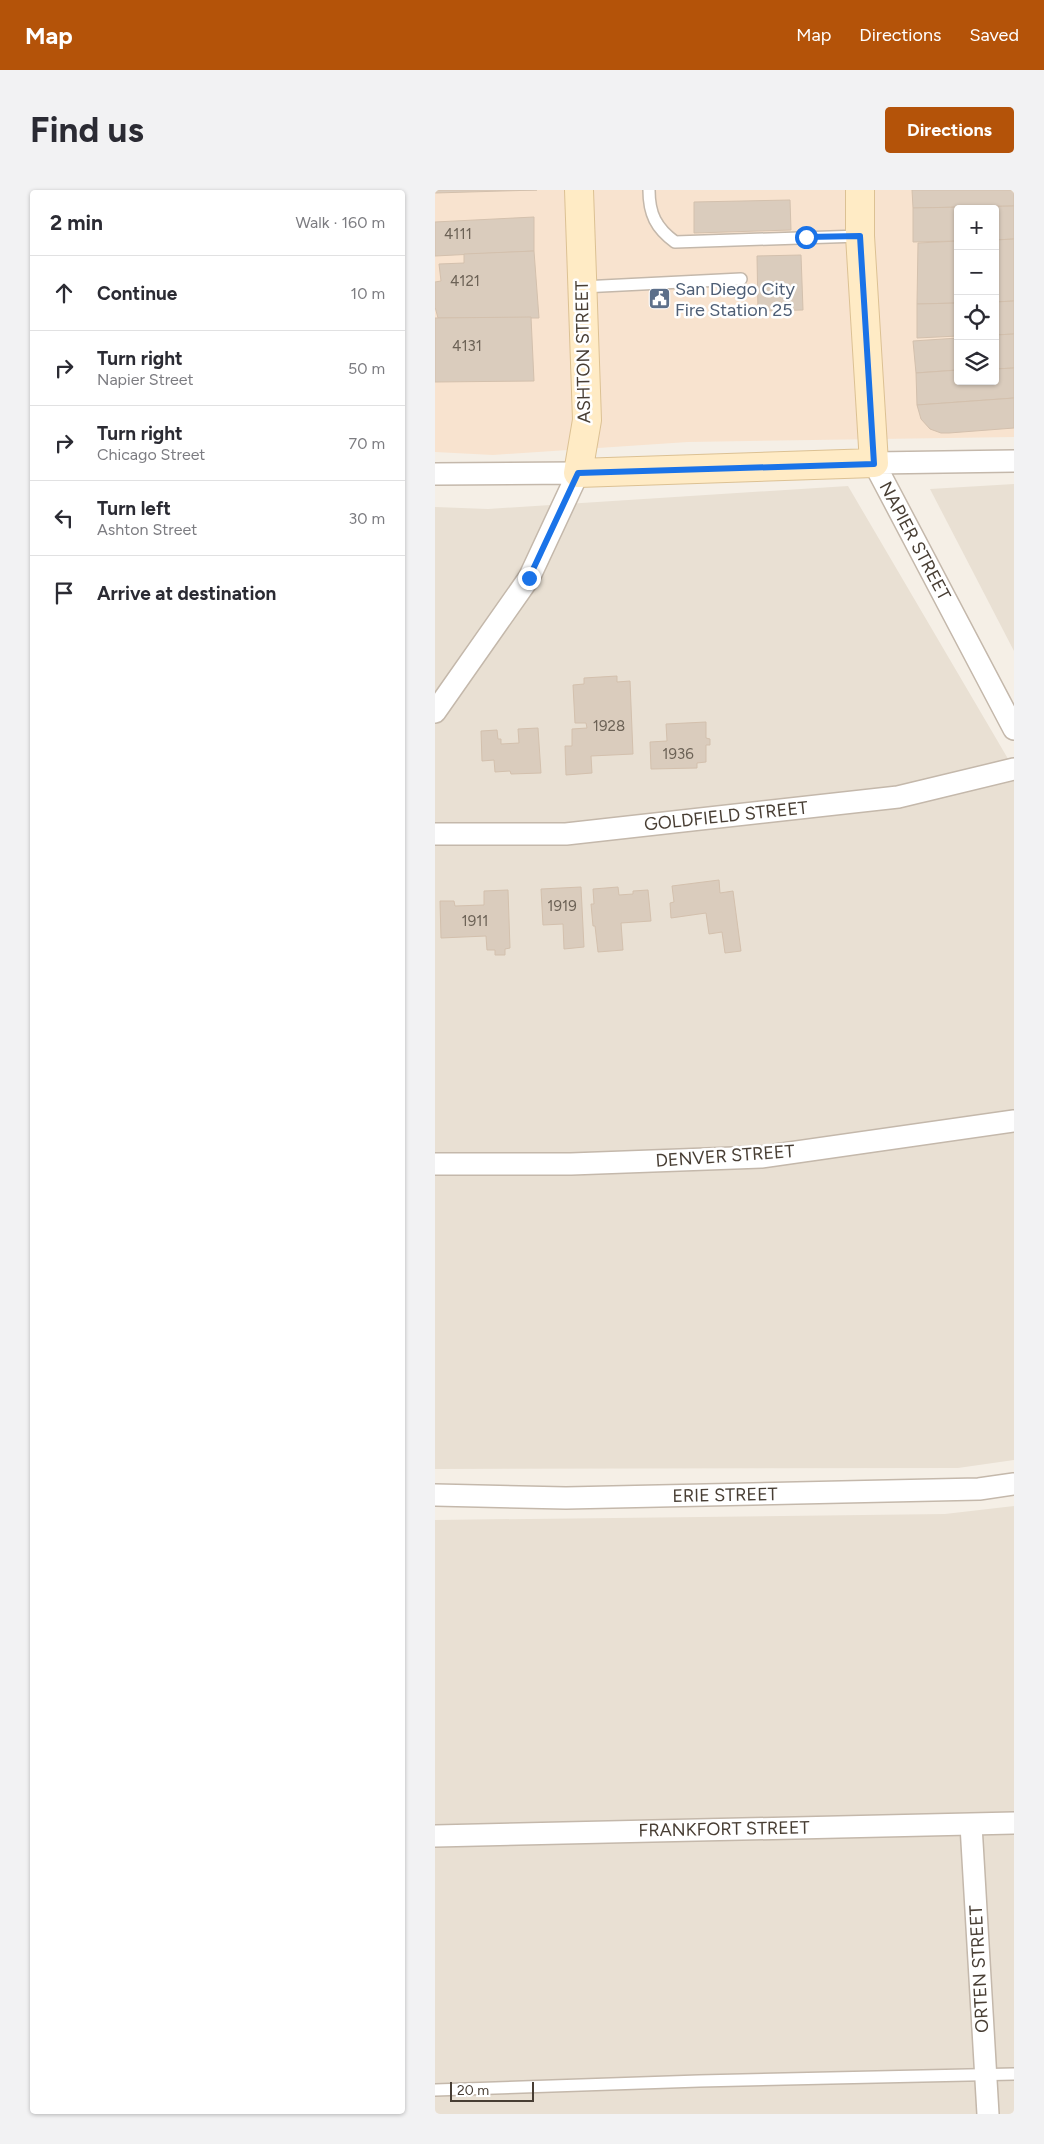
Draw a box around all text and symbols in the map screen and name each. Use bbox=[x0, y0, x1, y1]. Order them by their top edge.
text: Map bbox=[25, 21, 73, 50]
text: Map bbox=[796, 24, 831, 46]
text: Directions bbox=[859, 24, 941, 46]
text: Saved bbox=[969, 24, 1019, 46]
button: Directions bbox=[885, 107, 1014, 153]
text: Find us bbox=[30, 109, 144, 151]
map controls bbox=[954, 205, 999, 385]
button: + bbox=[954, 205, 999, 250]
text: 2 min bbox=[50, 210, 103, 235]
text: Walk · 160 m bbox=[295, 213, 385, 232]
house number: 4111 bbox=[444, 225, 472, 243]
route start bbox=[795, 226, 818, 249]
button: − bbox=[954, 250, 999, 295]
house number: 4121 bbox=[450, 272, 480, 290]
place label: San Diego City Fire Station 25 bbox=[675, 278, 796, 321]
icon: ahead bbox=[50, 279, 78, 307]
street label: ASHTON STREET bbox=[571, 280, 595, 423]
text: Continue bbox=[97, 282, 177, 305]
text: 10 m bbox=[351, 284, 385, 303]
public building icon: San Diego City Fire Station 25 bbox=[647, 287, 671, 311]
button: locate bbox=[954, 295, 999, 340]
house number: 4131 bbox=[452, 337, 482, 355]
button: layers bbox=[954, 340, 999, 385]
text: Turn right bbox=[97, 347, 183, 370]
icon: right bbox=[50, 354, 78, 382]
text: 50 m bbox=[348, 359, 385, 378]
text: Napier Street bbox=[97, 370, 194, 389]
text: Turn right bbox=[97, 422, 183, 445]
icon: right bbox=[50, 429, 78, 457]
text: 70 m bbox=[349, 434, 385, 453]
text: Chicago Street bbox=[97, 445, 205, 464]
street label: NAPIER STREET bbox=[874, 478, 956, 604]
text: Turn left bbox=[97, 497, 171, 520]
icon: left bbox=[50, 504, 78, 532]
text: 30 m bbox=[348, 509, 385, 528]
text: Ashton Street bbox=[97, 520, 197, 539]
route end bbox=[518, 567, 541, 590]
icon: arrive bbox=[50, 579, 78, 607]
text: Arrive at destination bbox=[97, 582, 276, 605]
house number: 1928 bbox=[593, 717, 625, 735]
house number: 1936 bbox=[662, 745, 694, 763]
street label: GOLDFIELD STREET bbox=[643, 796, 809, 836]
house number: 1919 bbox=[547, 897, 577, 915]
house number: 1911 bbox=[461, 912, 489, 930]
street label: DENVER STREET bbox=[655, 1140, 795, 1172]
street label: ERIE STREET bbox=[672, 1483, 778, 1507]
street label: FRANKFORT STREET bbox=[638, 1817, 810, 1841]
street label: ORTEN STREET bbox=[965, 1905, 993, 2033]
scale bar bbox=[450, 2079, 534, 2102]
text: 20 m bbox=[457, 2082, 489, 2099]

